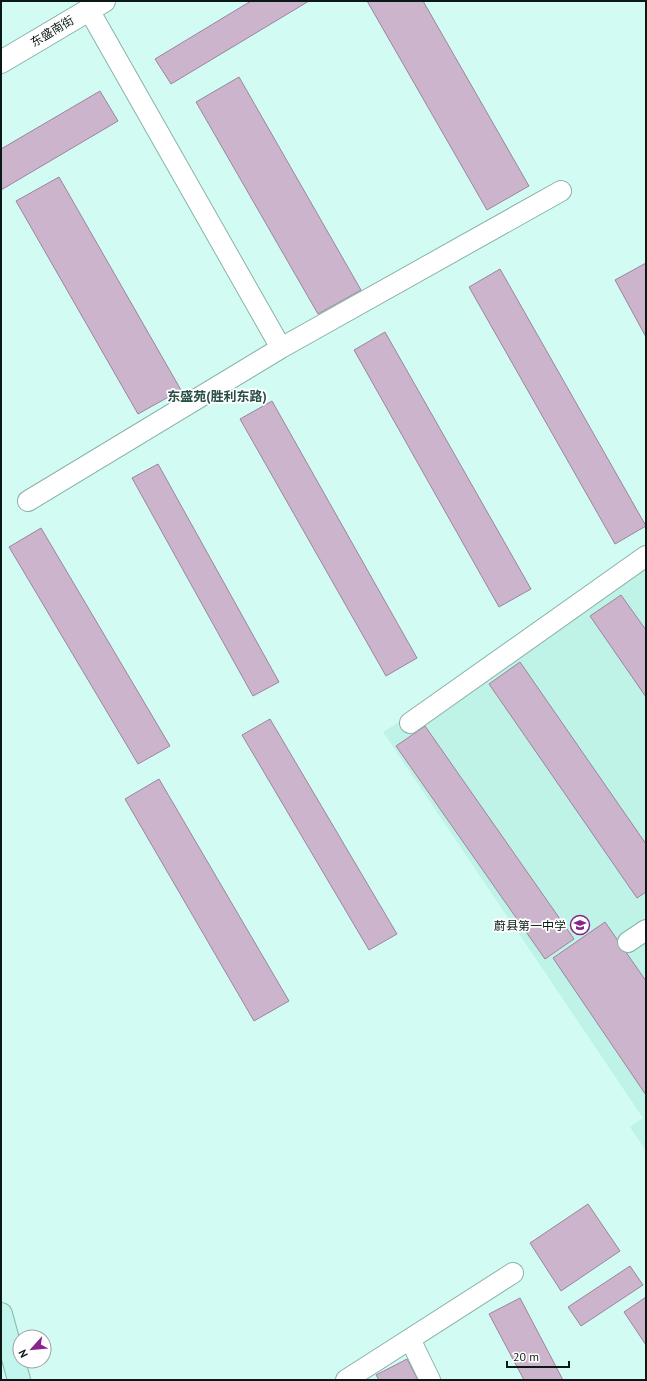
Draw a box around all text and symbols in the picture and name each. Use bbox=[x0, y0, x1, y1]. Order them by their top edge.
street label: 东盛南街 bbox=[28, 12, 76, 50]
district label: 东盛苑(胜利东路) bbox=[167, 388, 267, 405]
school or university icon: 蔚县第一中学 bbox=[569, 914, 591, 936]
place label: 蔚县第一中学 bbox=[494, 918, 566, 933]
north arrow bbox=[12, 1329, 52, 1369]
scale bar bbox=[507, 1343, 569, 1369]
text: N bbox=[15, 1347, 31, 1360]
text: 20 m bbox=[513, 1349, 539, 1364]

